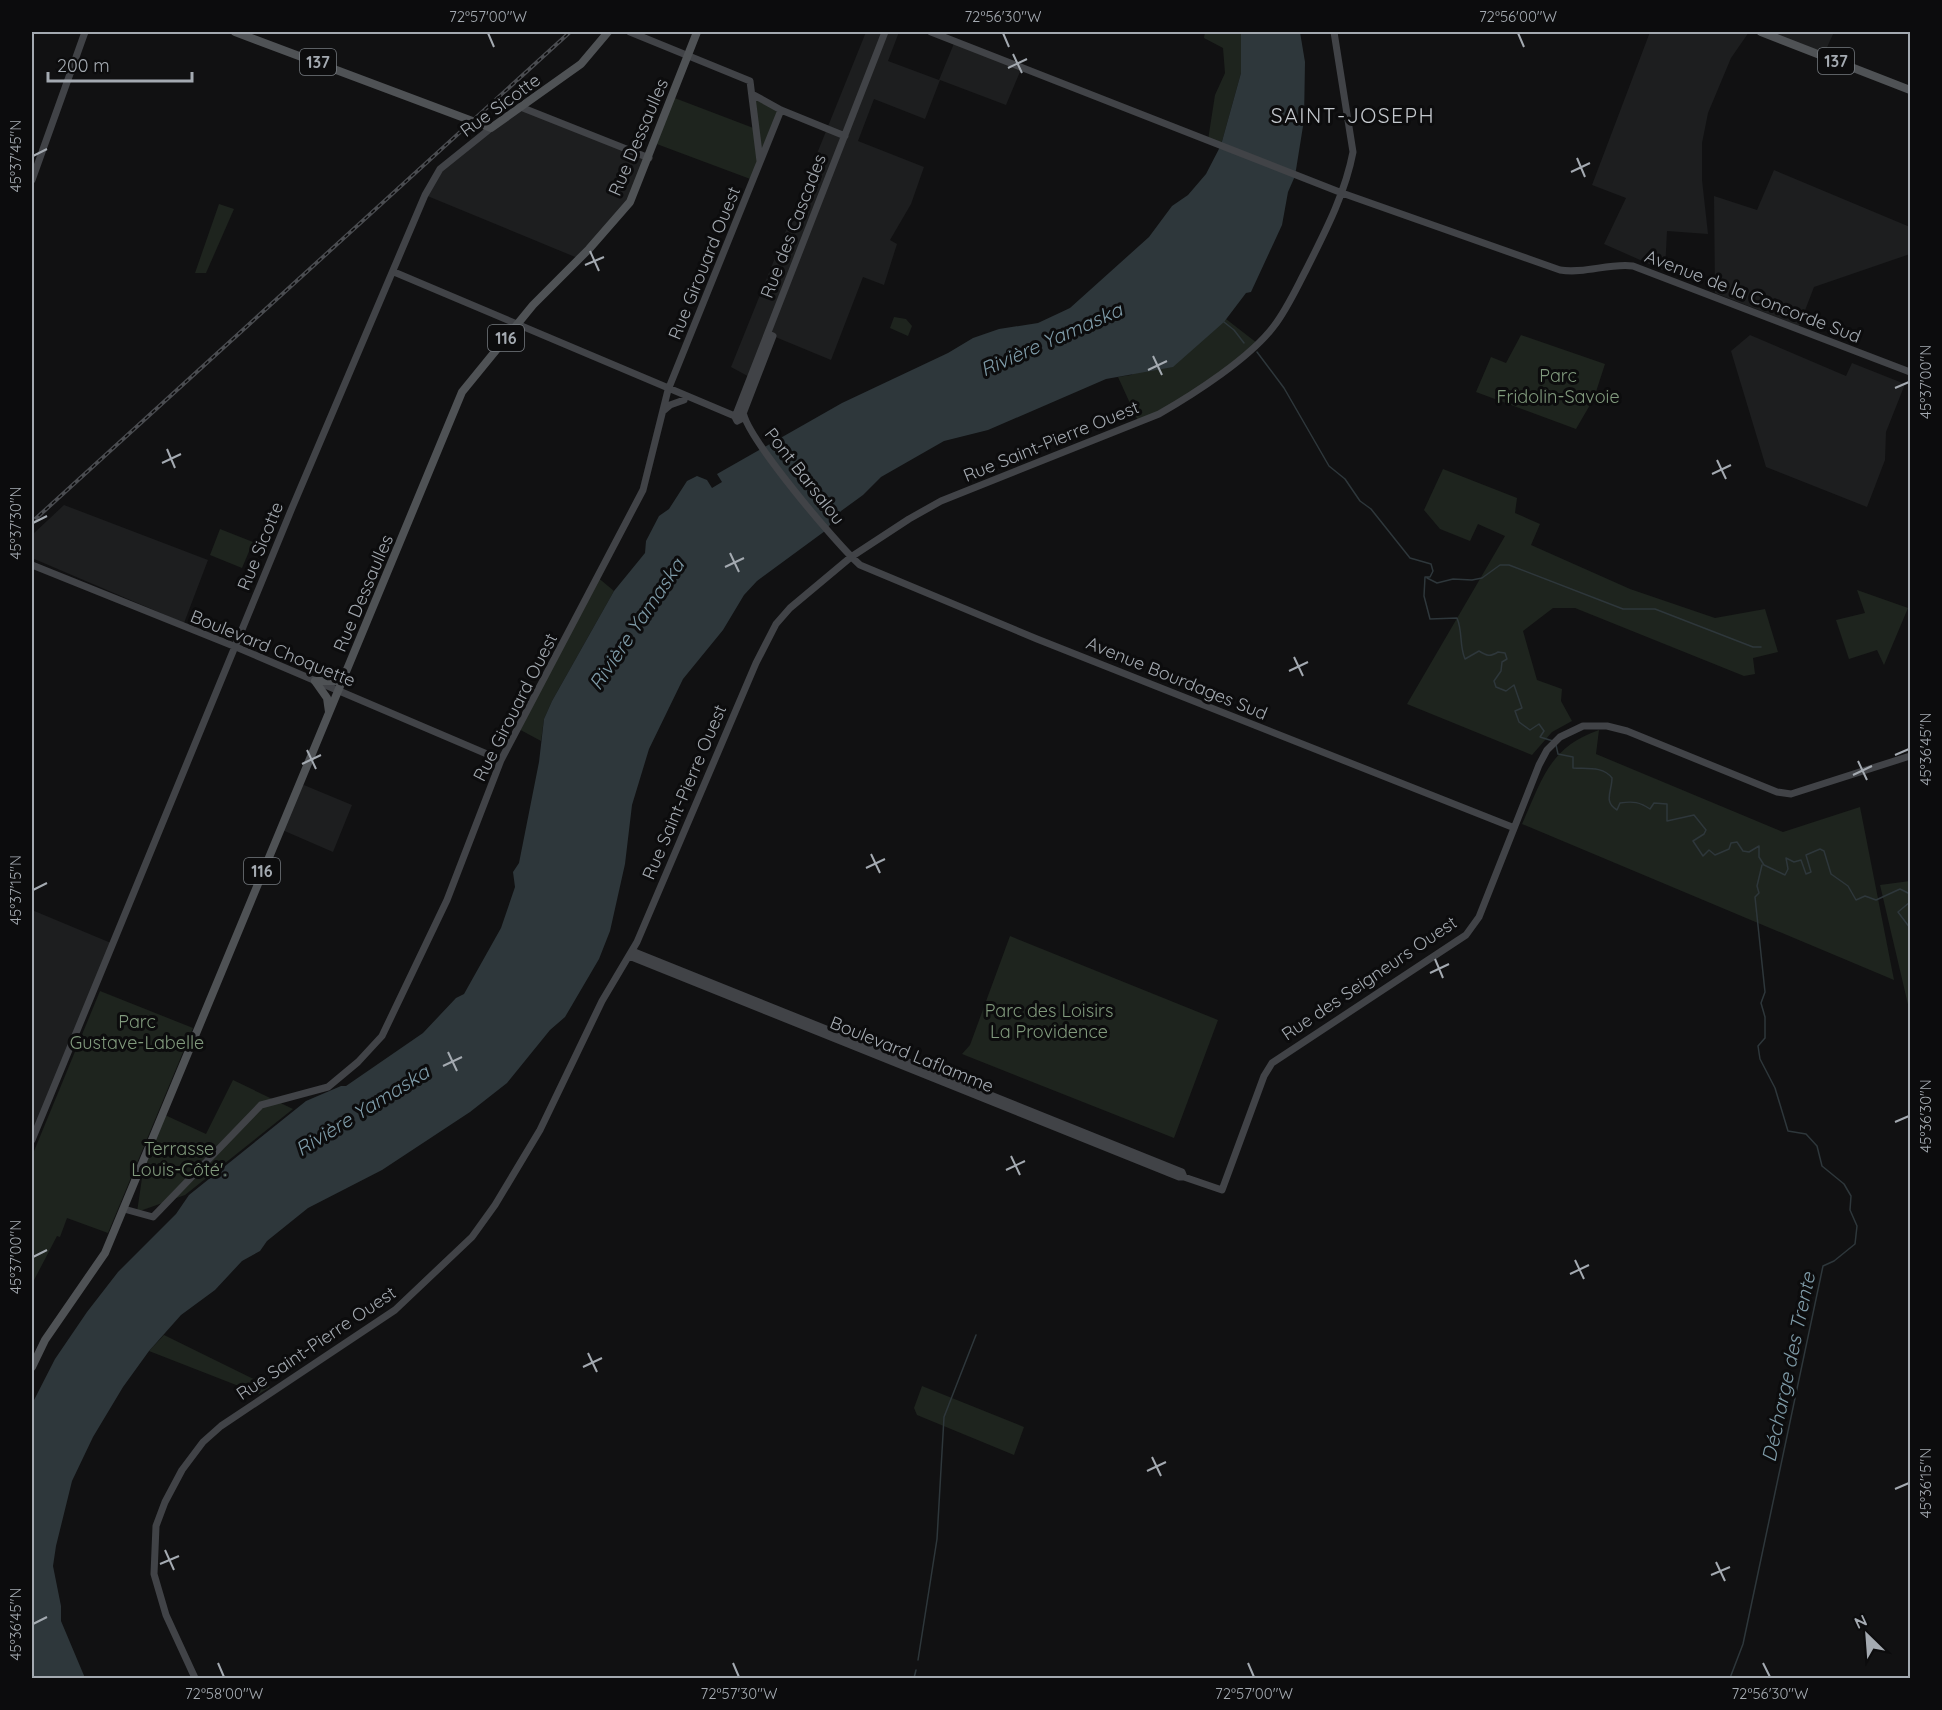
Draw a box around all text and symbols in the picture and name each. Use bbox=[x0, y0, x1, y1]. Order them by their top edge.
text: 72°57'00"W bbox=[449, 7, 527, 26]
text: 72°56'30"W bbox=[964, 7, 1042, 26]
text: 72°56'00"W bbox=[1479, 7, 1558, 26]
scale bar bbox=[48, 45, 192, 83]
road number: 137 bbox=[1818, 48, 1854, 74]
road number: 137 bbox=[300, 49, 336, 75]
text: 200 m bbox=[57, 54, 110, 77]
street label: Rue Sicotte bbox=[455, 68, 545, 142]
street label: Rue Dessaulles bbox=[603, 75, 673, 199]
district label: SAINT-JOSEPH bbox=[1271, 102, 1435, 128]
text: 45°37'45"N bbox=[6, 120, 25, 192]
street label: Rue des Cascades bbox=[755, 151, 831, 301]
street label: Rue Girouard Ouest bbox=[663, 183, 745, 343]
street label: Avenue de la Concorde Sud bbox=[1642, 244, 1864, 348]
water label: Rivière Yamaska bbox=[976, 296, 1128, 382]
road number: 116 bbox=[488, 325, 524, 351]
text: 45°37'00"N bbox=[1916, 345, 1935, 419]
park label: Parc Fridolin-Savoie bbox=[1496, 364, 1620, 408]
street label: Rue Saint-Pierre Ouest bbox=[960, 395, 1142, 487]
street label: Pont Barsalou bbox=[760, 423, 850, 529]
text: 45°37'30"N bbox=[6, 486, 25, 560]
street label: Rue Sicotte bbox=[232, 498, 288, 594]
street label: Rue Dessaulles bbox=[328, 531, 398, 655]
water label: Rivière Yamaska bbox=[583, 552, 690, 694]
street label: Boulevard Choquette bbox=[187, 604, 359, 692]
street label: Rue Girouard Ouest bbox=[468, 629, 562, 785]
street label: Avenue Bourdages Sud bbox=[1083, 631, 1271, 725]
street label: Rue Saint-Pierre Ouest bbox=[637, 701, 731, 883]
text: 45°36'45"N bbox=[1916, 713, 1935, 785]
text: 45°37'15"N bbox=[6, 855, 25, 925]
road number: 116 bbox=[244, 858, 280, 884]
street label: Rue des Seigneurs Ouest bbox=[1277, 911, 1461, 1045]
park label: Parc des Loisirs La Providence bbox=[985, 999, 1113, 1043]
park label: Parc Gustave-Labelle bbox=[70, 1010, 204, 1054]
street label: Boulevard Laflamme bbox=[827, 1011, 997, 1097]
water label: Rivière Yamaska bbox=[291, 1058, 435, 1161]
text: 45°36'30"N bbox=[1916, 1079, 1935, 1153]
park label: Terrasse Louis-Côté'. bbox=[131, 1137, 227, 1181]
text: 45°37'00"N bbox=[6, 1220, 25, 1294]
water label: Décharge des Trente bbox=[1756, 1269, 1820, 1464]
street label: Rue Saint-Pierre Ouest bbox=[232, 1281, 400, 1405]
text: 45°36'15"N bbox=[1916, 1448, 1935, 1518]
text: 45°36'45"N bbox=[6, 1588, 25, 1660]
north arrow bbox=[1837, 1605, 1897, 1665]
text: N bbox=[1851, 1610, 1870, 1633]
text: 72°58'00"W bbox=[185, 1684, 264, 1703]
text: 72°57'30"W bbox=[701, 1684, 778, 1703]
text: 72°57'00"W bbox=[1215, 1684, 1293, 1703]
text: 72°56'30"W bbox=[1731, 1684, 1809, 1703]

